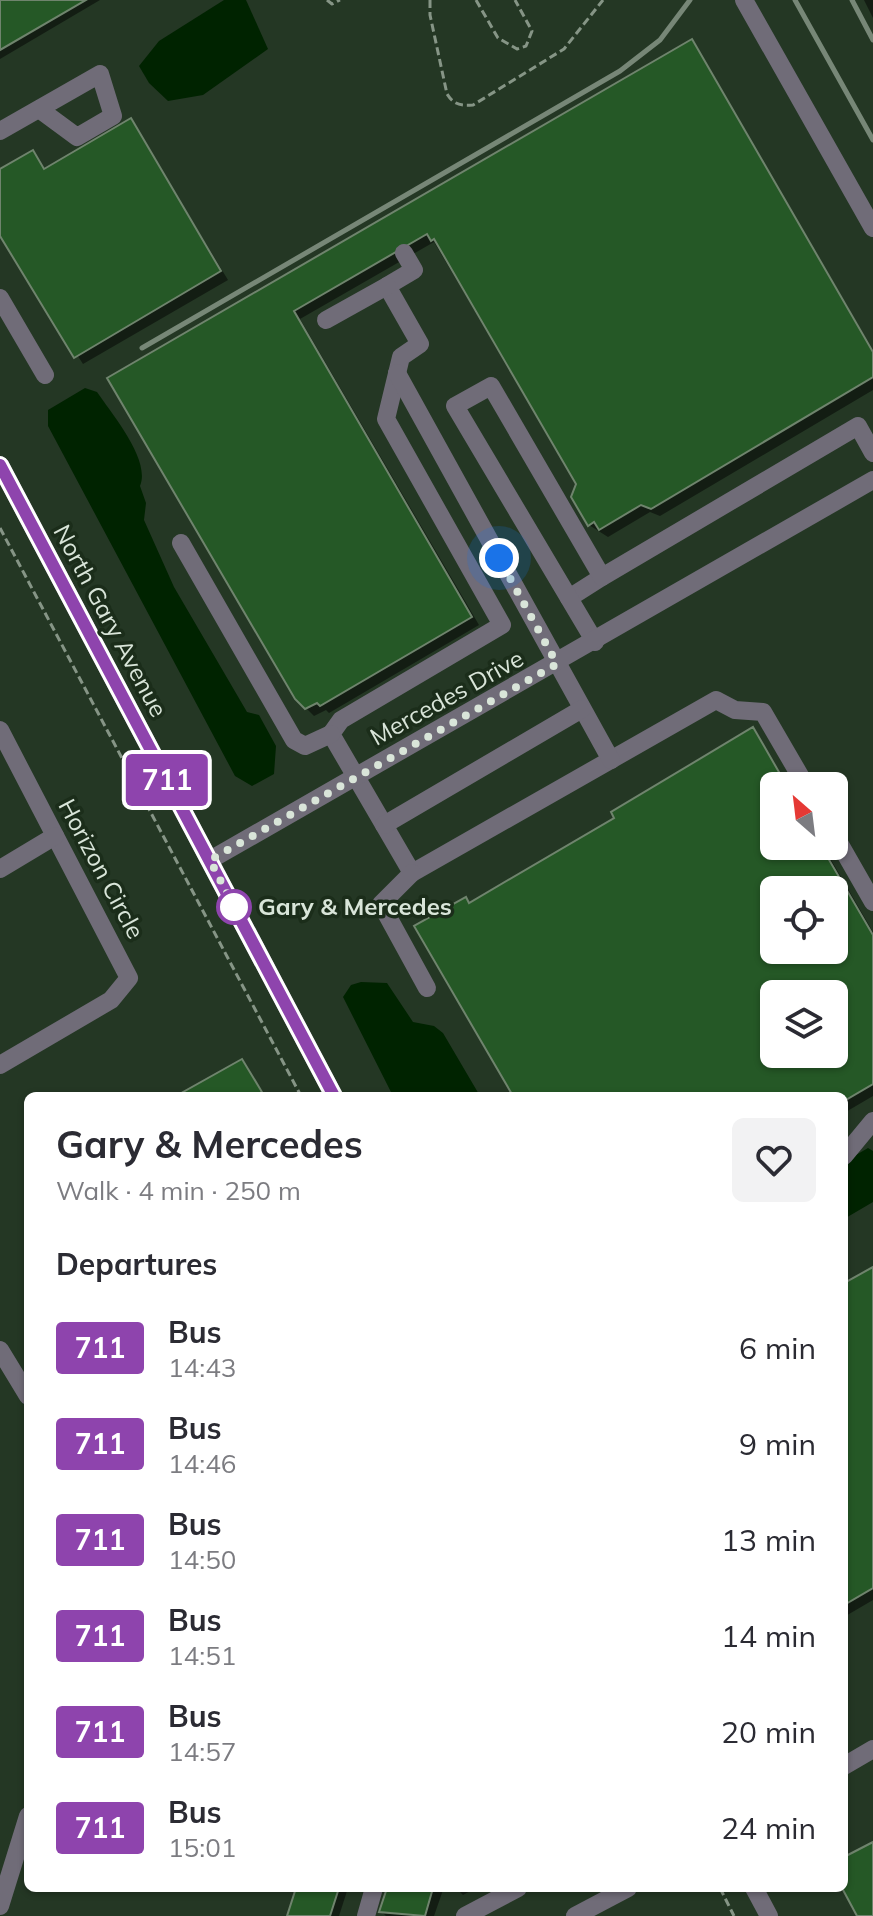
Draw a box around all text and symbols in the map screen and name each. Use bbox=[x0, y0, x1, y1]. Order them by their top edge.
street label: North Gary Avenue bbox=[47, 519, 174, 722]
your location bbox=[479, 538, 519, 578]
street label: Mercedes Drive bbox=[365, 643, 528, 752]
line badge: 711 bbox=[121, 754, 213, 806]
text: 711 bbox=[142, 762, 192, 797]
north arrow bbox=[760, 772, 848, 860]
map controls bbox=[760, 772, 848, 1068]
street label: Horizon Circle bbox=[52, 793, 151, 944]
button: locate bbox=[760, 876, 848, 964]
marker: Gary & Mercedes bbox=[217, 890, 251, 924]
place label: Gary & Mercedes bbox=[258, 891, 452, 921]
button: layers bbox=[760, 980, 848, 1068]
button: heart bbox=[732, 1118, 816, 1202]
text: Gary & Mercedes bbox=[56, 1120, 363, 1168]
text: Walk · 4 min · 250 m bbox=[56, 1174, 301, 1207]
text: Departures bbox=[56, 1245, 217, 1283]
text: Bus bbox=[168, 1313, 222, 1351]
text: 6 min bbox=[739, 1329, 816, 1367]
text: 711 bbox=[75, 1330, 125, 1365]
text: 14:43 bbox=[168, 1351, 236, 1384]
text: Bus bbox=[168, 1409, 222, 1447]
text: 9 min bbox=[739, 1425, 816, 1463]
text: 711 bbox=[75, 1426, 125, 1461]
text: 14:46 bbox=[168, 1447, 236, 1480]
text: Bus bbox=[168, 1505, 222, 1543]
text: 13 min bbox=[721, 1521, 816, 1559]
text: 711 bbox=[75, 1522, 125, 1557]
text: 14:50 bbox=[168, 1543, 236, 1576]
text: Bus bbox=[168, 1601, 222, 1639]
text: 14 min bbox=[721, 1617, 816, 1655]
text: 711 bbox=[75, 1618, 125, 1653]
text: 14:51 bbox=[168, 1639, 236, 1672]
text: Bus bbox=[168, 1697, 222, 1735]
text: 20 min bbox=[721, 1713, 816, 1751]
text: 711 bbox=[75, 1714, 125, 1749]
text: 14:57 bbox=[168, 1735, 236, 1768]
text: Bus bbox=[168, 1793, 222, 1831]
text: 24 min bbox=[721, 1809, 816, 1847]
text: 711 bbox=[75, 1810, 125, 1845]
text: 15:01 bbox=[168, 1831, 236, 1864]

